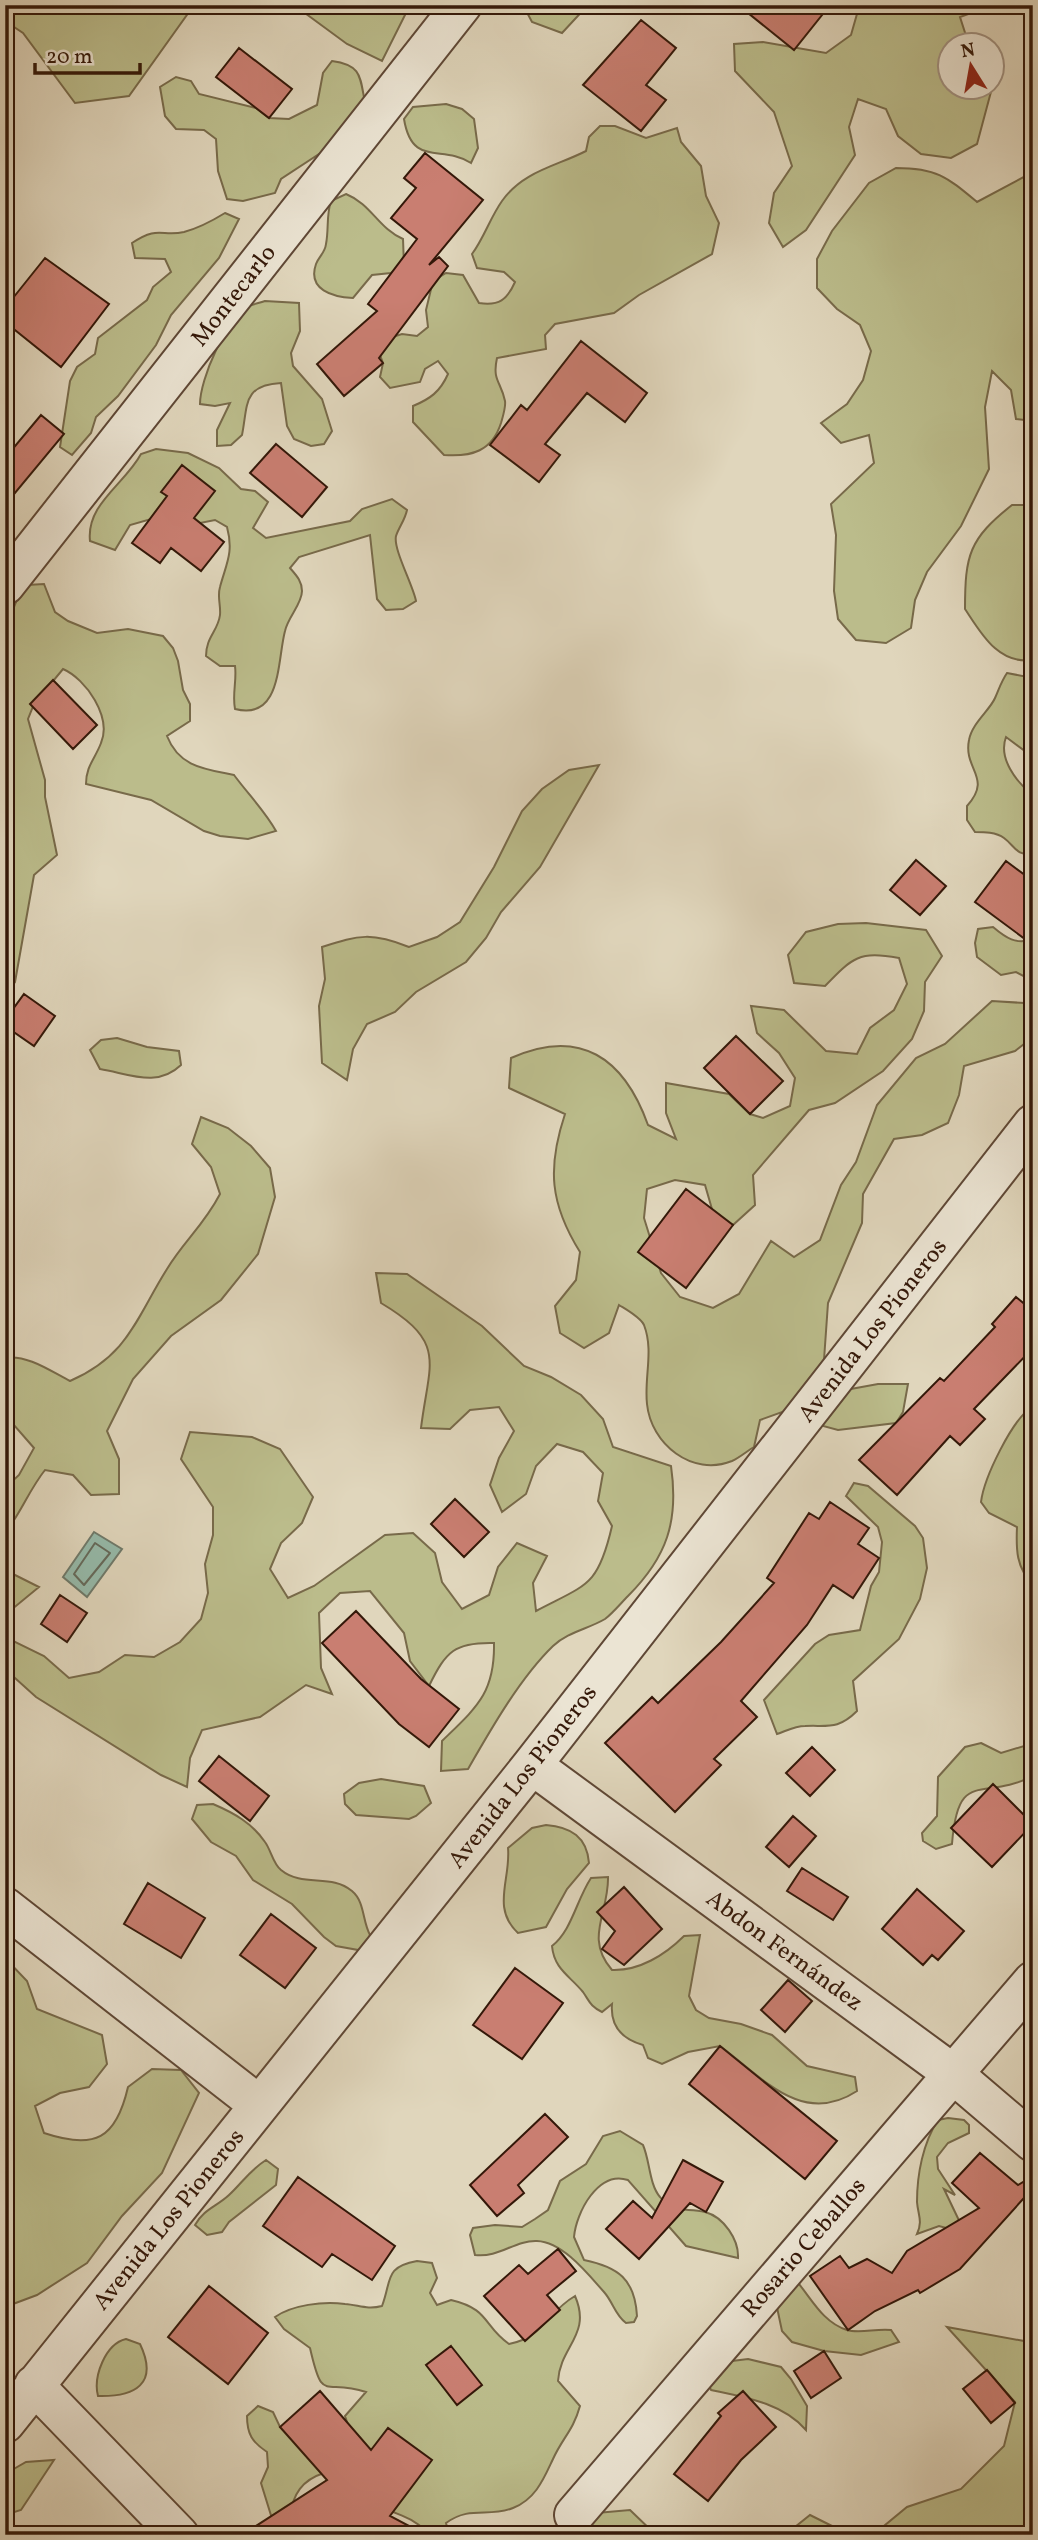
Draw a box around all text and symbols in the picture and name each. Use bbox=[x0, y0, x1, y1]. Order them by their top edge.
scale bar bbox=[35, 32, 140, 76]
north arrow bbox=[936, 32, 1006, 102]
text: N bbox=[959, 37, 978, 65]
text: 20 m bbox=[46, 43, 92, 72]
street label: Montecarlo bbox=[184, 238, 285, 354]
street label: Avenida Los Pioneros bbox=[791, 1232, 956, 1430]
street label: Avenida Los Pioneros bbox=[441, 1678, 606, 1876]
street label: Abdon Fernández bbox=[698, 1883, 869, 2020]
street label: Avenida Los Pioneros bbox=[86, 2122, 254, 2318]
street label: Rosario Ceballos bbox=[734, 2171, 875, 2326]

